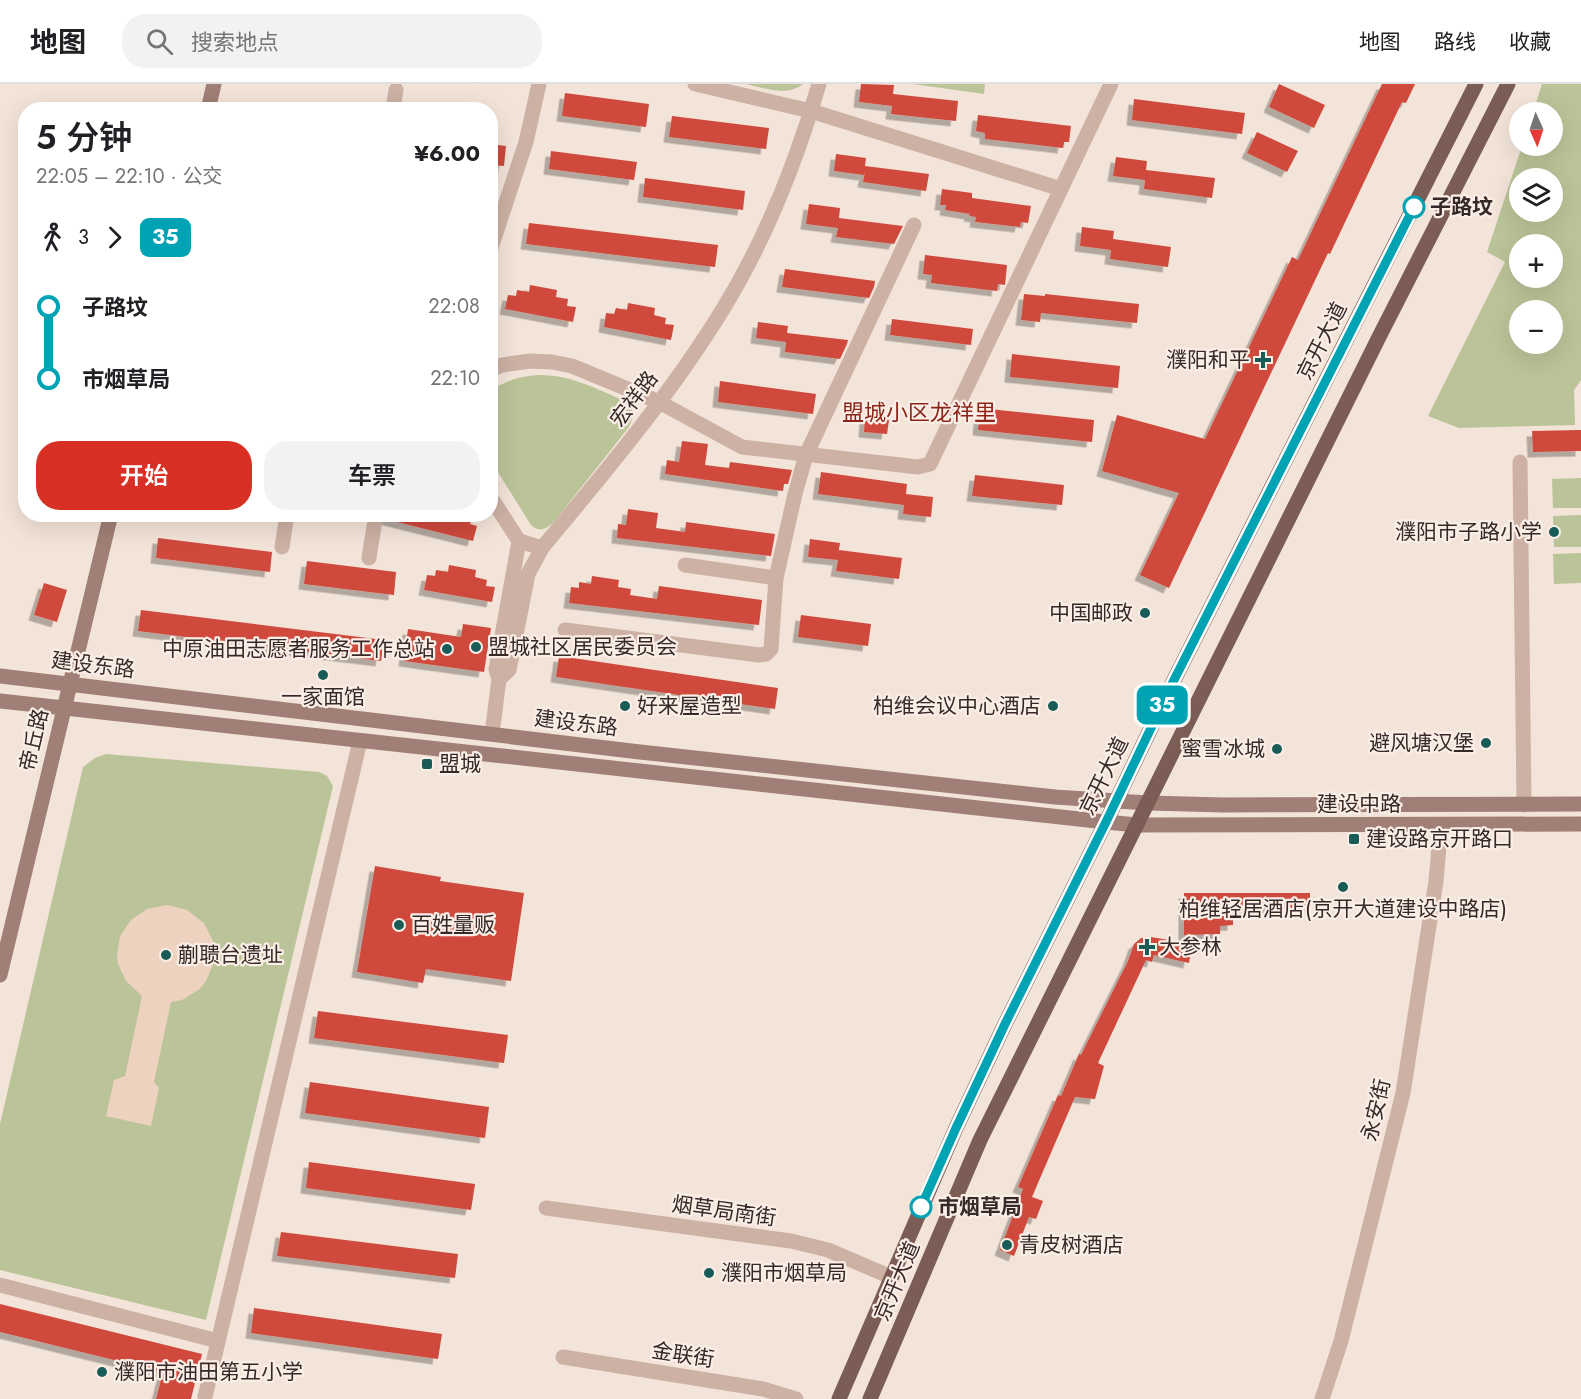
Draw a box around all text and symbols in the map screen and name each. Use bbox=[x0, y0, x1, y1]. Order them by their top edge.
search box bbox=[122, 14, 542, 68]
text: 地图 bbox=[30, 22, 86, 63]
icon: search bbox=[143, 25, 176, 58]
text: 搜索地点 bbox=[191, 26, 279, 58]
text: 地图 bbox=[1359, 27, 1401, 57]
text: 路线 bbox=[1434, 27, 1476, 57]
text: 收藏 bbox=[1509, 27, 1551, 57]
north arrow bbox=[1509, 102, 1563, 156]
map controls bbox=[1509, 102, 1563, 354]
text: 5 分钟 bbox=[36, 114, 132, 161]
text: ¥6.00 bbox=[414, 137, 480, 169]
text: 22:05 – 22:10 · 公交 bbox=[36, 162, 223, 191]
button: layers bbox=[1509, 168, 1563, 222]
place label: 子路坟 bbox=[1430, 192, 1493, 222]
marker: 子路坟 bbox=[1403, 196, 1425, 218]
icon: walk bbox=[36, 221, 69, 254]
icon: forward bbox=[98, 221, 131, 254]
text: 35 bbox=[152, 222, 179, 252]
text: 3 bbox=[78, 223, 89, 252]
button: + bbox=[1509, 234, 1563, 288]
text: 子路坟 bbox=[82, 291, 148, 323]
text: 22:08 bbox=[428, 292, 480, 321]
street label: 京开大道 bbox=[1290, 297, 1354, 385]
button: − bbox=[1509, 300, 1563, 354]
place label: 濮阳和平 bbox=[1166, 345, 1250, 375]
marker: 濮阳和平 bbox=[1254, 351, 1272, 369]
text: 市烟草局 bbox=[82, 363, 170, 395]
text: 22:10 bbox=[430, 364, 480, 393]
street label: 宏祥路 bbox=[603, 365, 665, 433]
district label: 盟城小区龙祥里 bbox=[842, 396, 996, 428]
button: 开始 bbox=[36, 441, 252, 510]
button: 车票 bbox=[264, 441, 480, 510]
place label: 濮阳市子路小学 bbox=[1395, 517, 1542, 547]
marker: 濮阳市子路小学 bbox=[1547, 525, 1561, 539]
place label: 中国邮政 bbox=[1049, 598, 1133, 628]
marker: 中国邮政 bbox=[1138, 606, 1152, 620]
place label: 盟城社区居民委员会 bbox=[488, 632, 677, 662]
place label: 中原油田志愿者服务工作总站 bbox=[162, 634, 435, 664]
marker: 盟城社区居民委员会 bbox=[469, 640, 483, 654]
marker: 中原油田志愿者服务工作总站 bbox=[440, 642, 454, 656]
street label: 建设东路 bbox=[49, 645, 137, 685]
marker: 一家面馆 bbox=[316, 668, 330, 682]
place label: 一家面馆 bbox=[281, 682, 365, 712]
line badge: 35 bbox=[1135, 686, 1189, 724]
text: 35 bbox=[1149, 690, 1175, 720]
place label: 好来屋造型 bbox=[637, 691, 742, 721]
place label: 柏维会议中心酒店 bbox=[873, 691, 1041, 721]
marker: 好来屋造型 bbox=[618, 699, 632, 713]
marker: 柏维会议中心酒店 bbox=[1046, 699, 1060, 713]
street label: 建设东路 bbox=[532, 703, 620, 743]
street label: 帝丘路 bbox=[12, 706, 56, 774]
place label: 避风塘汉堡 bbox=[1369, 728, 1474, 758]
street label: 京开大道 bbox=[1072, 732, 1136, 820]
place label: 蜜雪冰城 bbox=[1181, 734, 1265, 764]
marker: 避风塘汉堡 bbox=[1479, 736, 1493, 750]
marker: 蜜雪冰城 bbox=[1270, 742, 1284, 756]
place label: 盟城 bbox=[439, 749, 481, 779]
marker: 盟城 bbox=[420, 757, 434, 771]
street label: 建设中路 bbox=[1317, 789, 1401, 819]
place label: 建设路京开路口 bbox=[1366, 824, 1513, 854]
marker: 建设路京开路口 bbox=[1347, 832, 1361, 846]
marker: 柏维轻居酒店(京开大道建设中路店) bbox=[1336, 880, 1350, 894]
place label: 柏维轻居酒店(京开大道建设中路店) bbox=[1179, 894, 1507, 924]
place label: 百姓量贩 bbox=[411, 910, 495, 940]
marker: 百姓量贩 bbox=[392, 918, 406, 932]
place label: 大参林 bbox=[1159, 932, 1222, 962]
place label: 蒯聩台遗址 bbox=[178, 940, 283, 970]
marker: 大参林 bbox=[1140, 940, 1154, 954]
marker: 蒯聩台遗址 bbox=[159, 948, 173, 962]
street label: 永安街 bbox=[1354, 1076, 1398, 1144]
street label: 烟草局南街 bbox=[670, 1189, 778, 1233]
place label: 市烟草局 bbox=[938, 1192, 1022, 1222]
marker: 市烟草局 bbox=[910, 1196, 932, 1218]
place label: 青皮树酒店 bbox=[1019, 1230, 1124, 1260]
street label: 京开大道 bbox=[867, 1236, 927, 1326]
marker: 青皮树酒店 bbox=[1000, 1238, 1014, 1252]
place label: 濮阳市烟草局 bbox=[721, 1258, 847, 1288]
marker: 濮阳市烟草局 bbox=[702, 1266, 716, 1280]
street label: 金联街 bbox=[650, 1335, 716, 1375]
place label: 濮阳市油田第五小学 bbox=[114, 1357, 303, 1387]
marker: 濮阳市油田第五小学 bbox=[95, 1365, 109, 1379]

